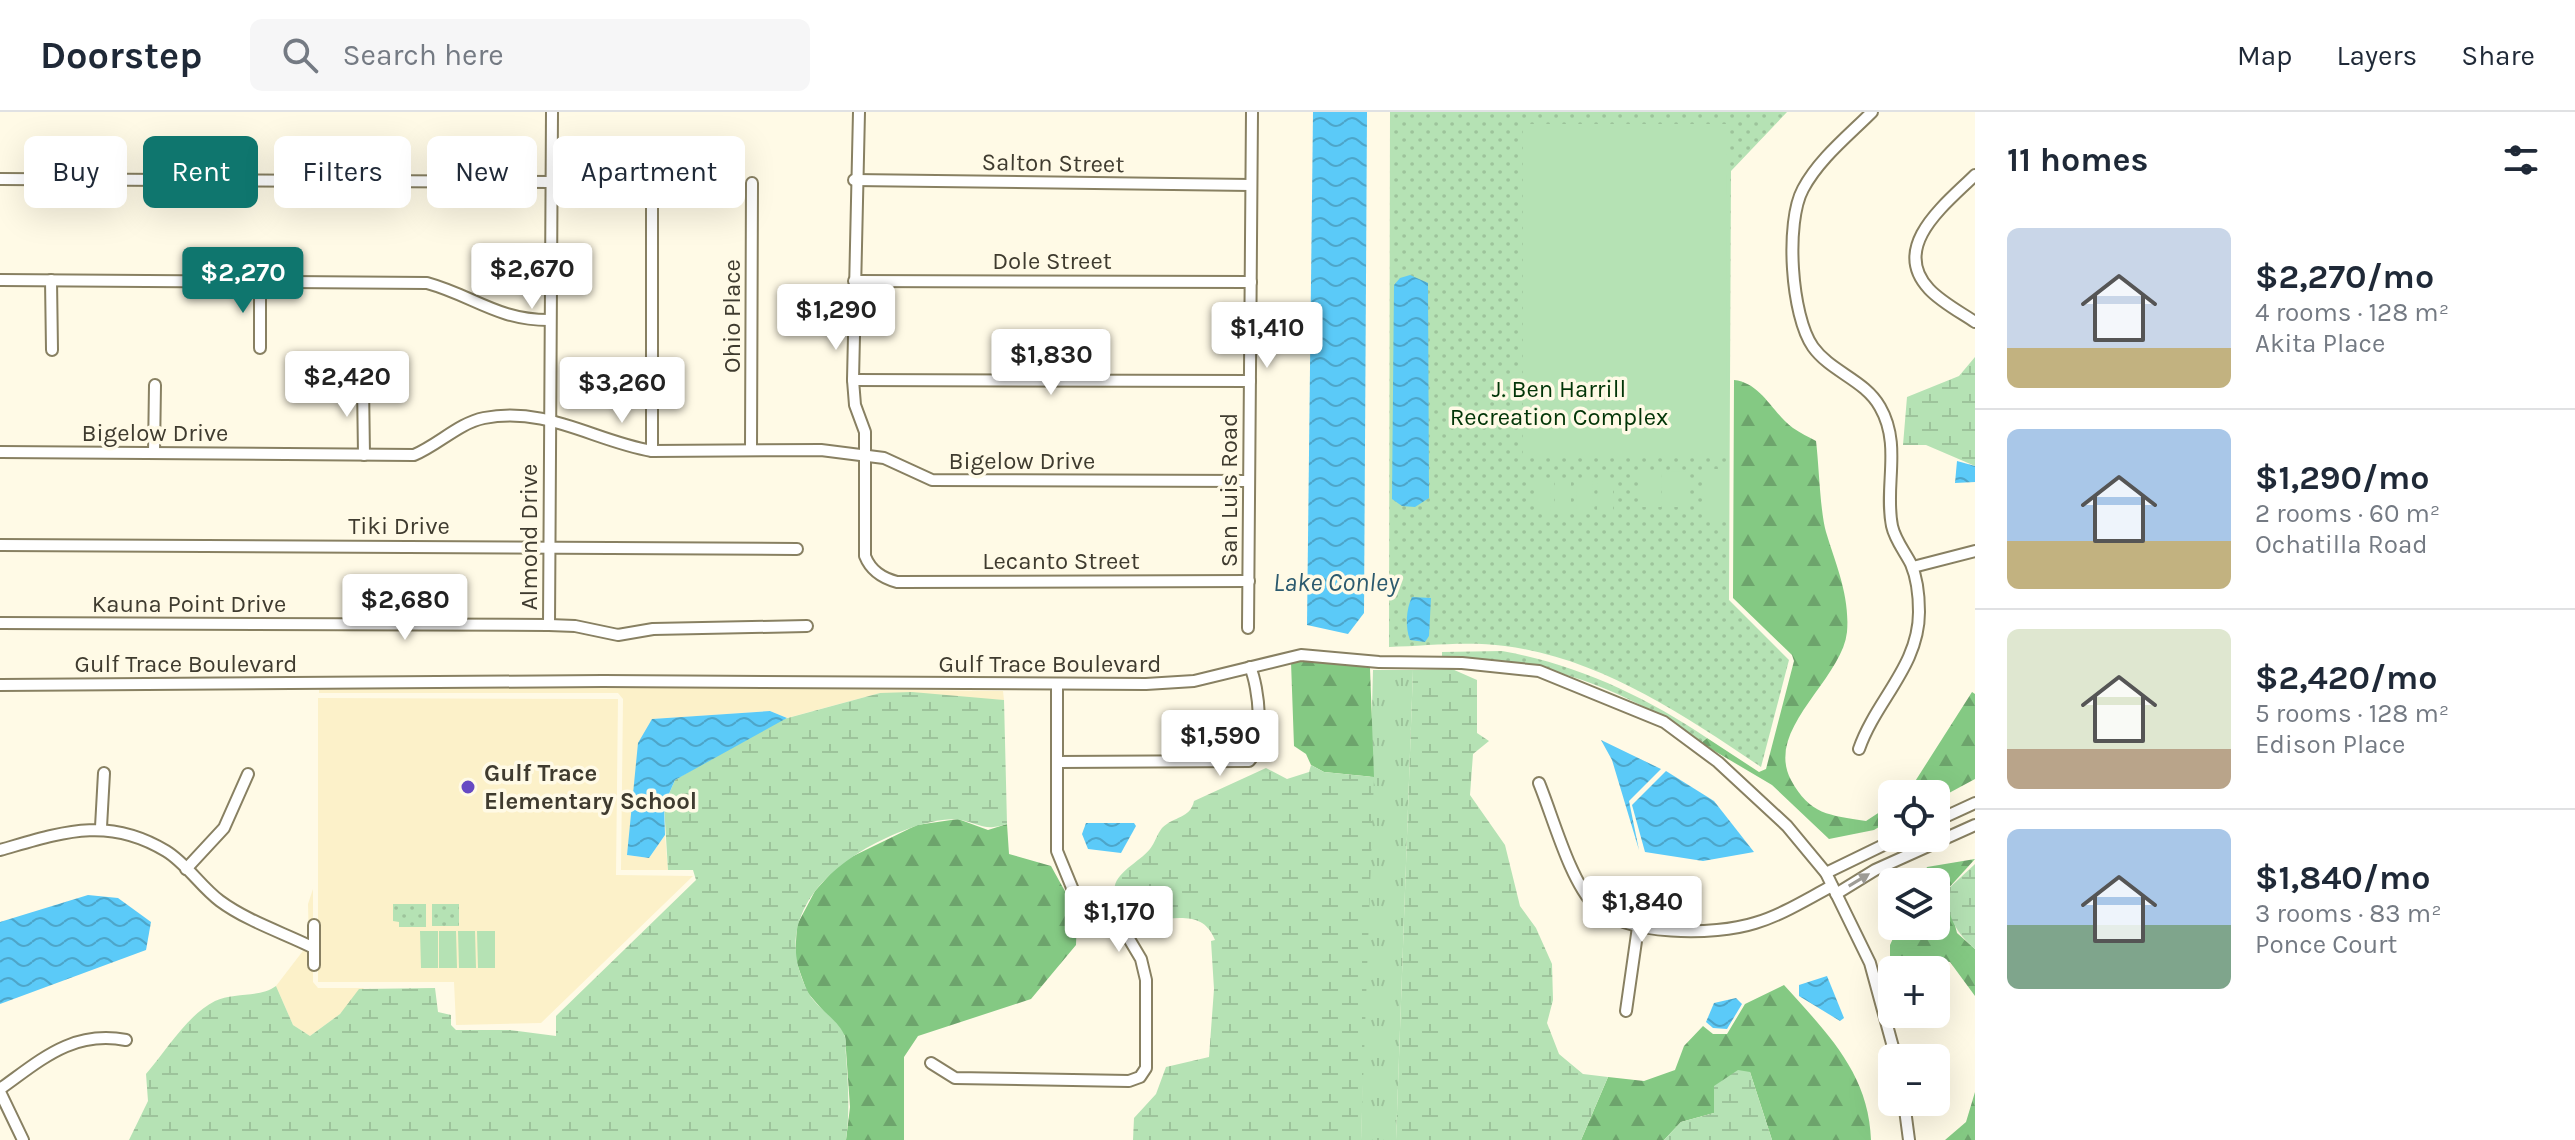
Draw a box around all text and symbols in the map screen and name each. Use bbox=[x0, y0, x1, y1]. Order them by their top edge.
search box bbox=[250, 19, 810, 91]
text: Doorstep bbox=[40, 33, 202, 78]
icon: search bbox=[278, 33, 322, 77]
text: Search here bbox=[342, 37, 504, 73]
text: Map bbox=[2237, 39, 2292, 72]
text: Layers bbox=[2336, 39, 2417, 72]
text: Share bbox=[2461, 39, 2535, 72]
chip: Buy bbox=[24, 136, 127, 208]
chip: Rent bbox=[143, 136, 258, 208]
chip: Filters bbox=[274, 136, 411, 208]
chip: New bbox=[427, 136, 537, 208]
chip: Apartment bbox=[553, 136, 745, 208]
icon: filters bbox=[2499, 138, 2543, 182]
text: 11 homes bbox=[2007, 140, 2149, 180]
street label: Salton Street bbox=[981, 148, 1125, 178]
pin: $2,670 bbox=[467, 243, 597, 311]
pin: $2,270 bbox=[178, 247, 308, 315]
street label: Dole Street bbox=[992, 247, 1112, 275]
text: $2,670 bbox=[489, 253, 575, 284]
text: $2,270 bbox=[200, 257, 286, 288]
text: $2,270/mo bbox=[2255, 257, 2434, 297]
street label: Ohio Place bbox=[718, 259, 746, 373]
icon: home bbox=[2071, 260, 2167, 356]
pin: $1,290 bbox=[771, 284, 901, 352]
text: $1,290 bbox=[795, 294, 877, 325]
text: 4 rooms · 128 m² bbox=[2255, 297, 2449, 328]
pin: $1,410 bbox=[1202, 302, 1332, 370]
text: $1,410 bbox=[1230, 312, 1304, 343]
text: Akita Place bbox=[2255, 328, 2385, 359]
pin: $1,830 bbox=[986, 329, 1116, 397]
text: $1,830 bbox=[1009, 339, 1093, 370]
pin: $2,420 bbox=[282, 351, 412, 419]
pin: $3,260 bbox=[557, 357, 687, 425]
text: $2,420 bbox=[303, 361, 391, 392]
text: $3,260 bbox=[578, 367, 666, 398]
park label: J. Ben Harrill Recreation Complex bbox=[1450, 375, 1668, 431]
street label: San Luis Road bbox=[1215, 413, 1243, 567]
street label: Bigelow Drive bbox=[82, 419, 228, 447]
street label: Bigelow Drive bbox=[949, 447, 1095, 475]
text: $1,290/mo bbox=[2255, 458, 2430, 498]
icon: home bbox=[2071, 461, 2167, 557]
street label: Almond Drive bbox=[515, 464, 543, 610]
text: 2 rooms · 60 m² bbox=[2255, 498, 2440, 529]
street label: Tiki Drive bbox=[348, 512, 450, 540]
text: Ochatilla Road bbox=[2255, 529, 2428, 560]
street label: Lecanto Street bbox=[982, 547, 1140, 575]
water label: Lake Conley bbox=[1273, 567, 1400, 598]
pin: $2,680 bbox=[340, 574, 470, 642]
text: $2,680 bbox=[360, 584, 450, 615]
street label: Kauna Point Drive bbox=[92, 590, 286, 618]
street label: Gulf Trace Boulevard bbox=[75, 650, 297, 678]
street label: Gulf Trace Boulevard bbox=[939, 650, 1161, 678]
text: $2,420/mo bbox=[2255, 658, 2437, 698]
icon: home bbox=[2071, 661, 2167, 757]
text: 5 rooms · 128 m² bbox=[2255, 698, 2449, 729]
pin: $1,590 bbox=[1155, 710, 1285, 778]
text: $1,590 bbox=[1179, 720, 1261, 751]
text: Edison Place bbox=[2255, 729, 2405, 760]
place label: Gulf Trace Elementary School bbox=[484, 759, 697, 815]
marker: Gulf Trace Elementary School bbox=[459, 778, 477, 796]
map controls bbox=[1878, 780, 1950, 1116]
button: locate bbox=[1878, 780, 1950, 852]
text: $1,840/mo bbox=[2255, 858, 2430, 898]
icon: home bbox=[2071, 861, 2167, 957]
button: layers bbox=[1878, 868, 1950, 940]
one-way arrow bbox=[1848, 873, 1870, 887]
pin: $1,840 bbox=[1577, 876, 1707, 944]
pin: $1,170 bbox=[1054, 886, 1184, 954]
text: $1,840 bbox=[1601, 886, 1683, 917]
text: $1,170 bbox=[1083, 896, 1155, 927]
text: 3 rooms · 83 m² bbox=[2255, 898, 2442, 929]
text: Ponce Court bbox=[2255, 929, 2397, 960]
button: + bbox=[1878, 956, 1950, 1028]
button: − bbox=[1878, 1044, 1950, 1116]

